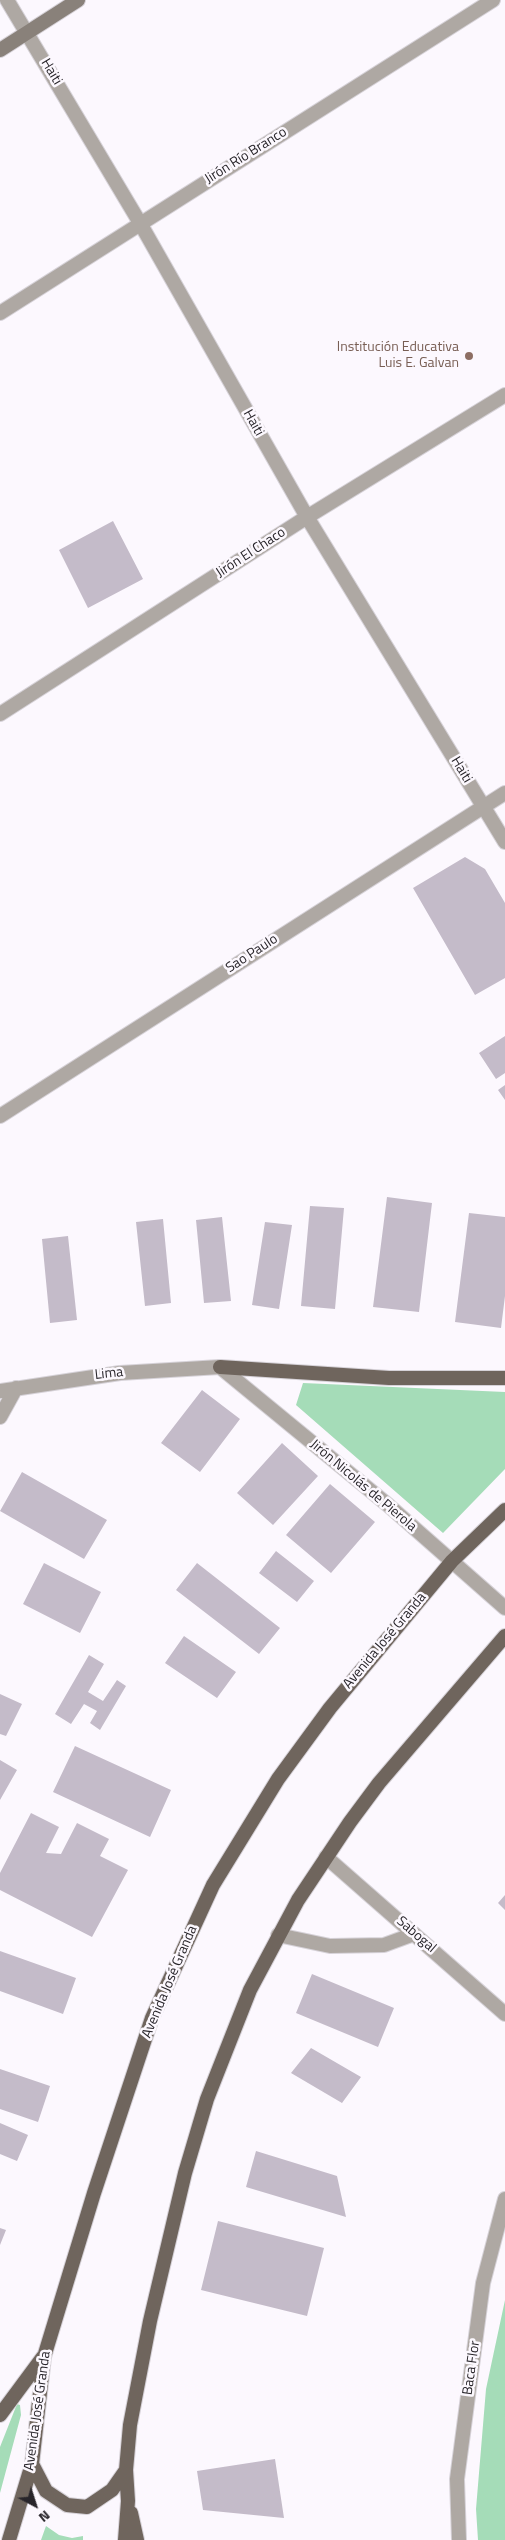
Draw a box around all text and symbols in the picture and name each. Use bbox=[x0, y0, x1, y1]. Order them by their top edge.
street label: Haiti bbox=[37, 56, 65, 88]
street label: Jirón Río Branco bbox=[202, 124, 290, 188]
place label: Institución Educativa Luis E. Galvan bbox=[337, 340, 459, 372]
marker: Institución Educativa Luis E. Galvan bbox=[463, 350, 475, 362]
street label: Haiti bbox=[239, 407, 267, 439]
street label: Jirón El Chaco bbox=[213, 524, 289, 582]
street label: Haiti bbox=[447, 754, 475, 786]
street label: Sao Paulo bbox=[223, 931, 281, 977]
street label: Lima bbox=[94, 1364, 124, 1384]
street label: Jirón Nicolás de Pierola bbox=[306, 1437, 420, 1535]
street label: Avenida José Granda bbox=[340, 1590, 430, 1692]
street label: Sabogal bbox=[393, 1913, 439, 1957]
street label: Avenida José Granda bbox=[139, 1923, 201, 2041]
street label: Baca Flor bbox=[460, 2340, 484, 2396]
street label: Avenida José Granda bbox=[21, 2350, 55, 2472]
north arrow bbox=[10, 2480, 60, 2530]
text: N bbox=[35, 2506, 55, 2528]

